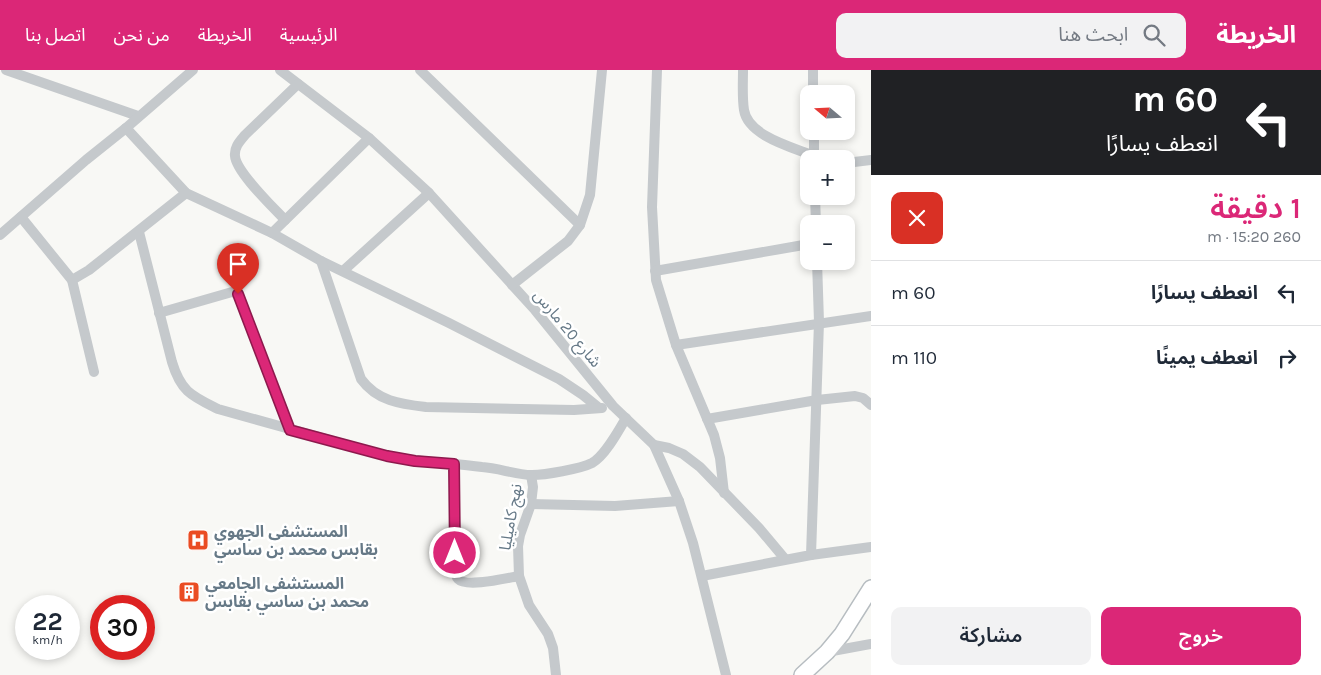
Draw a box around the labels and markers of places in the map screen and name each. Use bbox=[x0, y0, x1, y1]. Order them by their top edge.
pin bbox=[217, 243, 259, 294]
place label: المستشفى الجهوي بقابس محمد بن ساسي bbox=[214, 522, 378, 563]
hospital icon: المستشفى الجهوي بقابس محمد بن ساسي bbox=[186, 528, 210, 552]
place label: المستشفى الجامعي محمد بن ساسي بقابس bbox=[205, 574, 369, 615]
building icon: المستشفى الجامعي محمد بن ساسي بقابس bbox=[177, 580, 201, 604]

